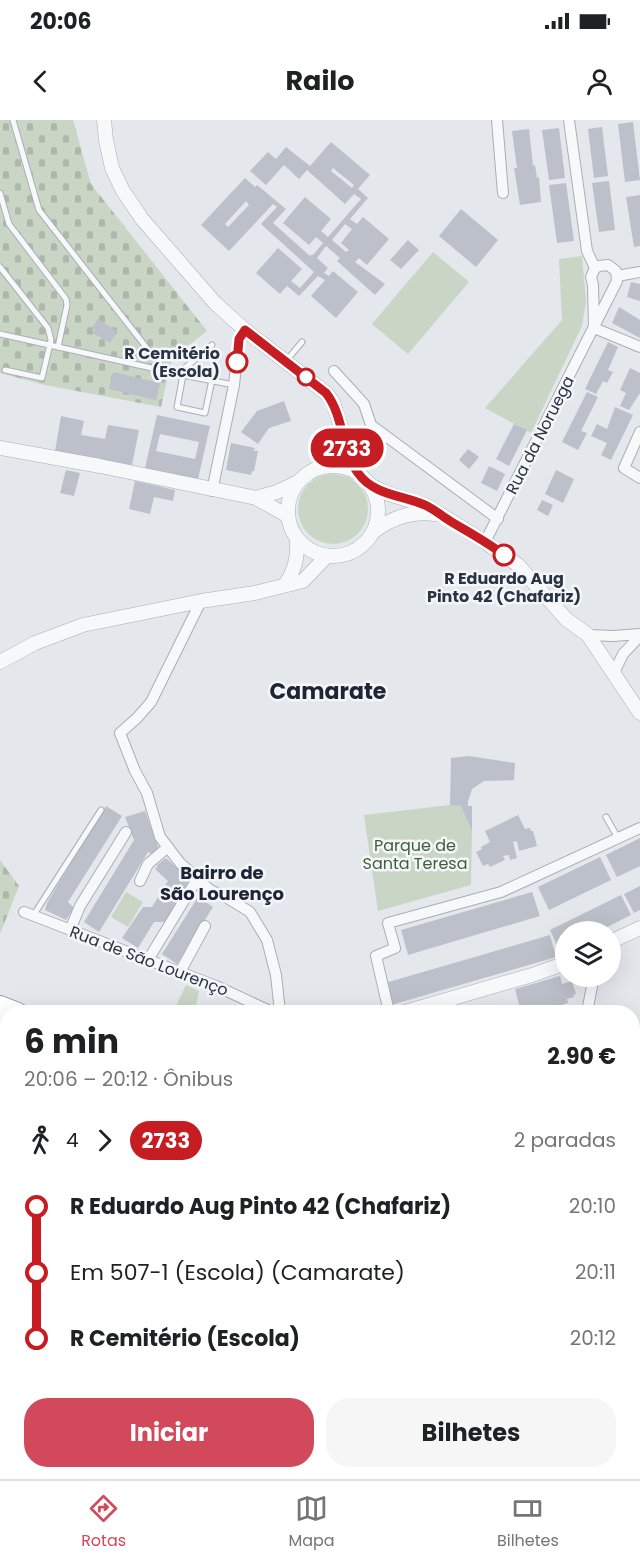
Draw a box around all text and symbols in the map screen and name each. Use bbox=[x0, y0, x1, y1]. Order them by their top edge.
text: 20:06 bbox=[30, 6, 92, 37]
text: Railo bbox=[285, 62, 355, 99]
icon: back bbox=[24, 65, 57, 98]
icon: person bbox=[583, 65, 616, 98]
place label: R Cemitério (Escola) bbox=[124, 342, 220, 383]
marker: R Cemitério (Escola) bbox=[226, 351, 248, 373]
unlabelled marker bbox=[297, 368, 315, 386]
street label: Rua da Noruega bbox=[500, 372, 580, 498]
line badge: 2733 bbox=[305, 428, 389, 468]
text: 2733 bbox=[323, 434, 371, 463]
marker: R Eduardo Aug Pinto 42 (Chafariz) bbox=[493, 544, 515, 566]
place label: R Eduardo Aug Pinto 42 (Chafariz) bbox=[427, 567, 581, 608]
district label: Camarate bbox=[270, 676, 386, 707]
park label: Parque de Santa Teresa bbox=[363, 834, 468, 875]
district label: Bairro de São Lourenço bbox=[160, 860, 284, 906]
street label: Rua de São Lourenço bbox=[66, 920, 232, 1002]
map controls bbox=[555, 921, 621, 987]
button: layers bbox=[555, 921, 621, 987]
text: 6 min bbox=[24, 1018, 119, 1065]
text: 2.90 € bbox=[547, 1041, 616, 1072]
text: 20:06 – 20:12 · Ônibus bbox=[24, 1065, 233, 1093]
icon: walk bbox=[24, 1124, 57, 1157]
icon: forward bbox=[88, 1124, 121, 1157]
text: 4 bbox=[66, 1126, 79, 1154]
text: 2733 bbox=[142, 1126, 190, 1155]
text: 2 paradas bbox=[514, 1126, 616, 1154]
text: R Eduardo Aug Pinto 42 (Chafariz) bbox=[70, 1191, 451, 1222]
text: 20:10 bbox=[569, 1192, 616, 1220]
text: Em 507-1 (Escola) (Camarate) bbox=[70, 1257, 405, 1288]
text: 20:11 bbox=[575, 1258, 616, 1286]
text: R Cemitério (Escola) bbox=[70, 1323, 300, 1354]
text: 20:12 bbox=[570, 1324, 616, 1352]
button: Iniciar bbox=[24, 1398, 314, 1467]
button: Bilhetes bbox=[326, 1398, 616, 1467]
tab: Rotas bbox=[81, 1492, 126, 1553]
tab: Mapa bbox=[288, 1492, 335, 1553]
tab: Bilhetes bbox=[497, 1492, 559, 1553]

